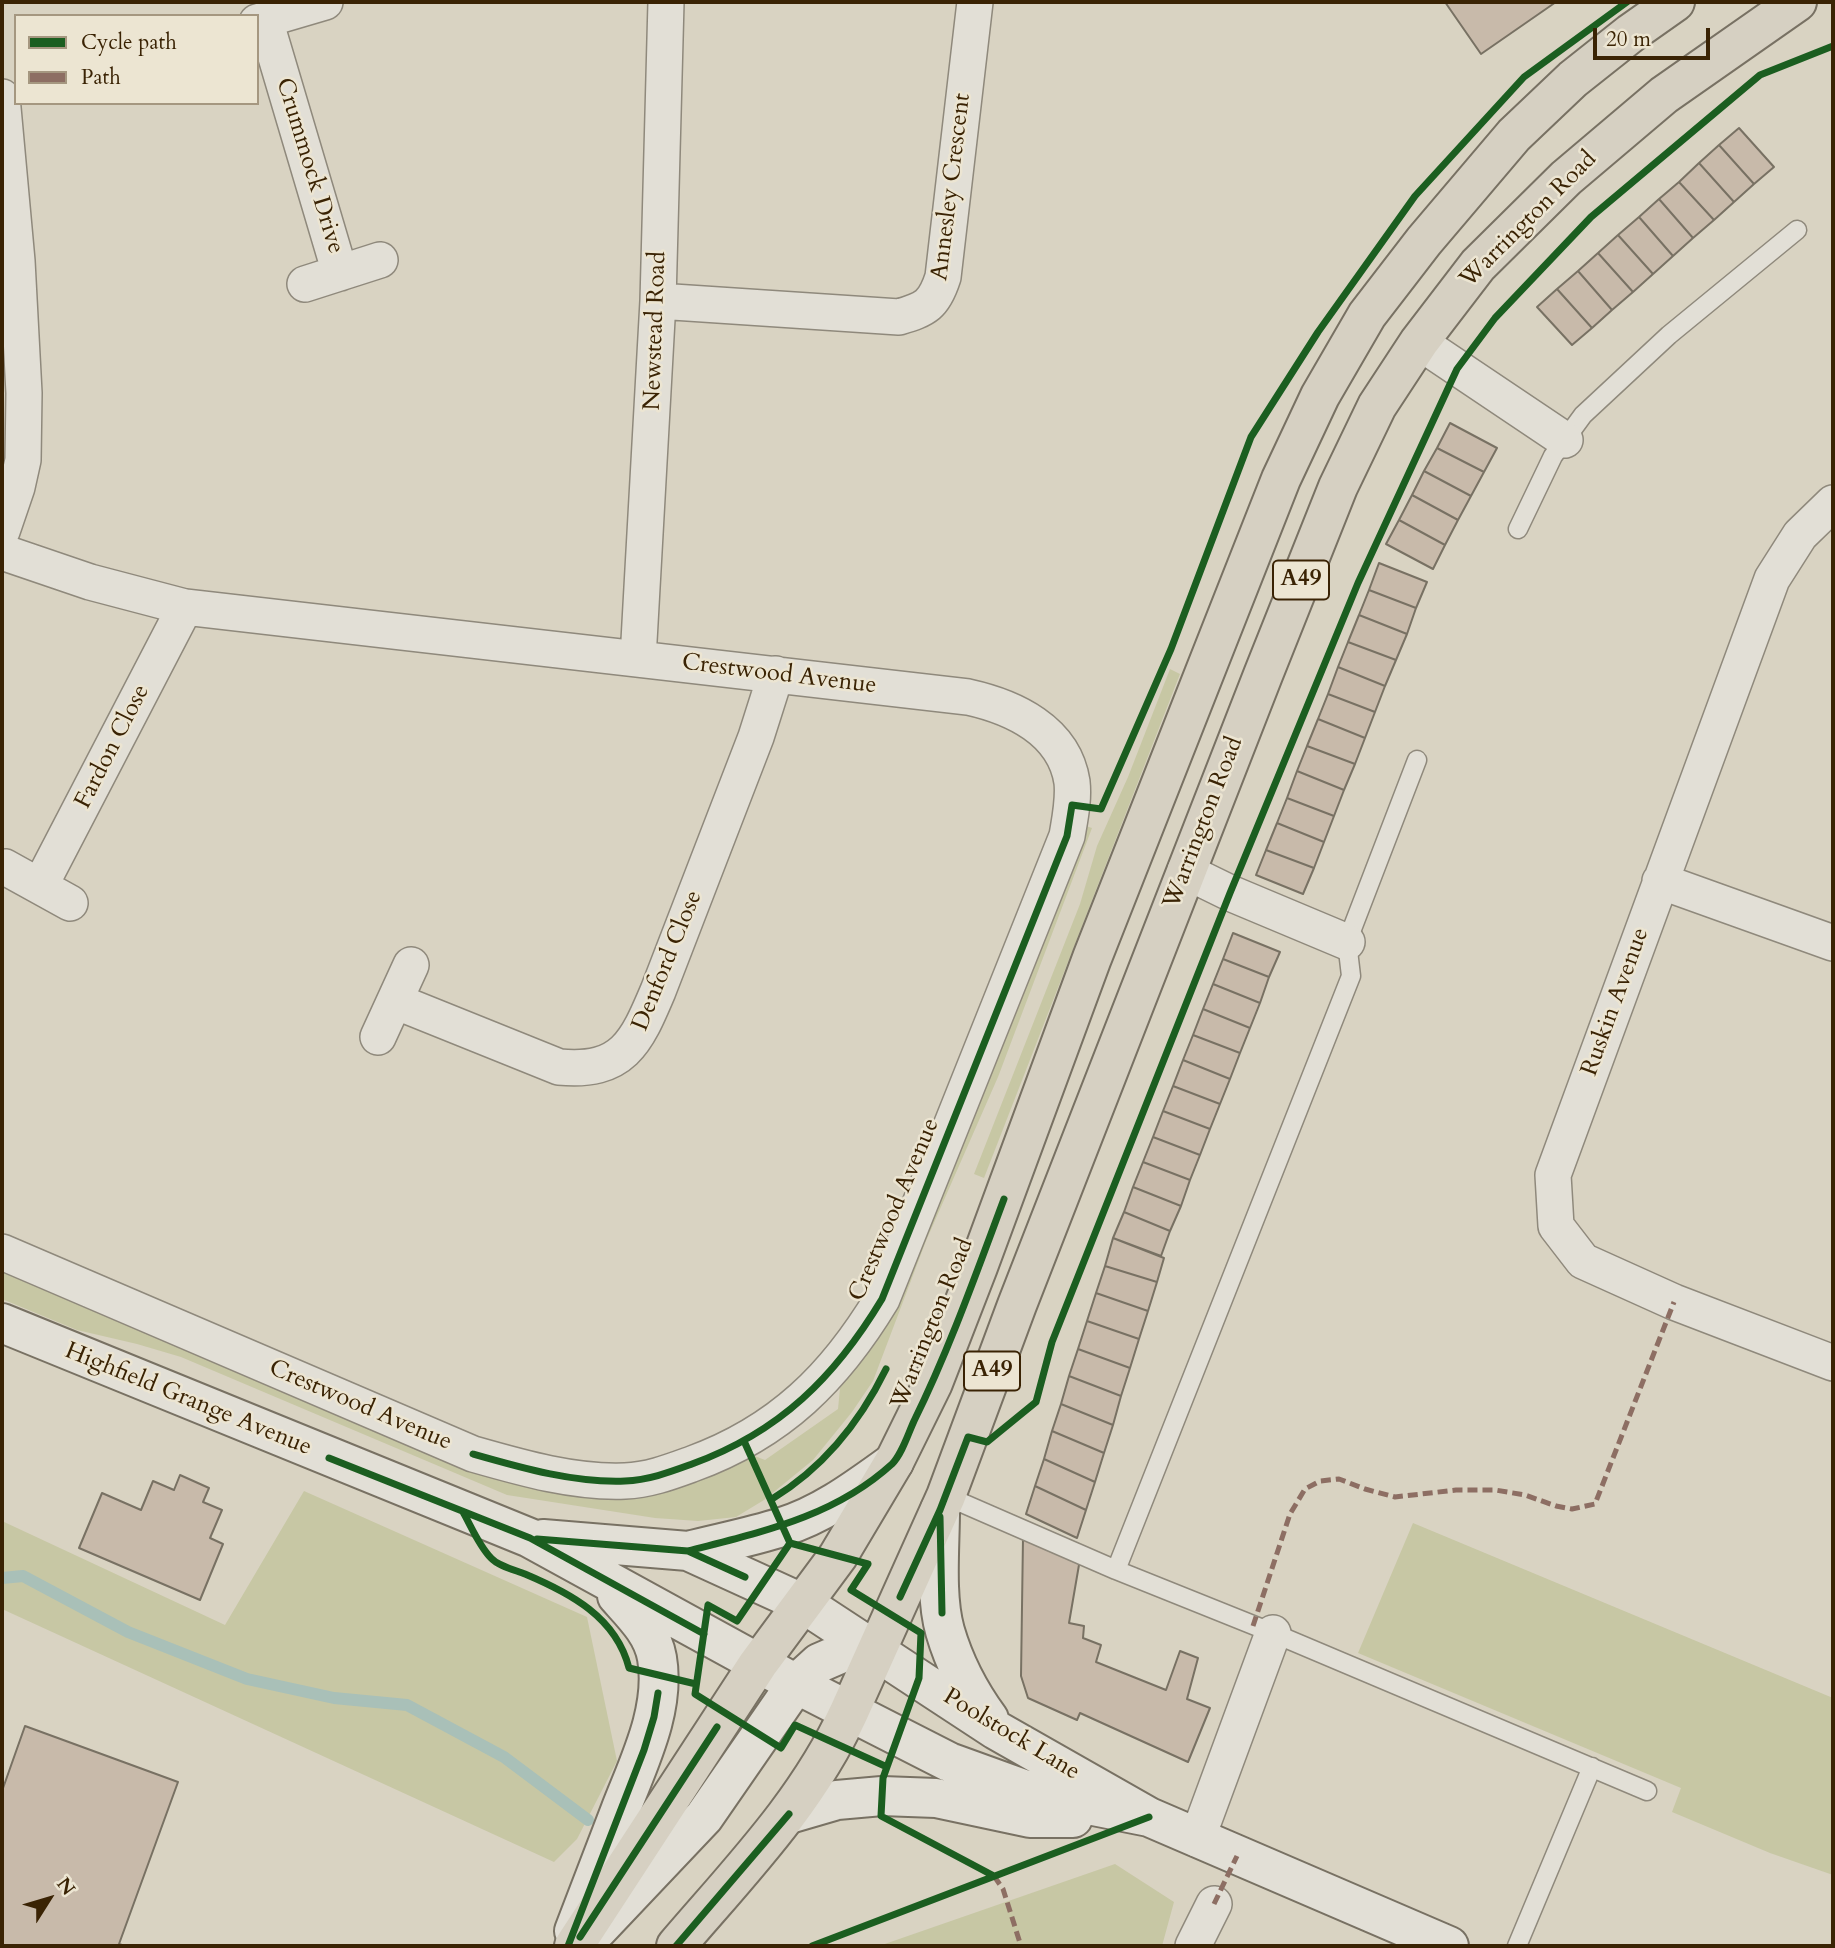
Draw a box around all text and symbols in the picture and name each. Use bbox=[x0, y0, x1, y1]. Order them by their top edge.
legend bbox=[14, 14, 259, 105]
scale bar bbox=[1597, 14, 1714, 58]
text: 20 m bbox=[1606, 25, 1651, 54]
text: Cycle path bbox=[81, 28, 177, 57]
text: Path bbox=[81, 63, 121, 92]
street label: Crummock Drive bbox=[269, 75, 349, 257]
street label: Annesley Crescent bbox=[926, 92, 978, 282]
street label: Warrington Road bbox=[1455, 146, 1603, 294]
street label: Newstead Road bbox=[639, 251, 673, 411]
road number: A49 bbox=[1273, 560, 1329, 600]
street label: Crestwood Avenue bbox=[680, 649, 878, 701]
street label: Fardon Close bbox=[70, 680, 156, 814]
street label: Warrington Road bbox=[1158, 733, 1250, 913]
street label: Denford Close bbox=[627, 887, 709, 1035]
street label: Ruskin Avenue bbox=[1576, 924, 1656, 1080]
street label: Crestwood Avenue bbox=[843, 1114, 947, 1306]
street label: Warrington Road bbox=[886, 1234, 980, 1414]
street label: Highfield Grange Avenue bbox=[60, 1337, 316, 1463]
road number: A49 bbox=[964, 1352, 1020, 1390]
street label: Crestwood Avenue bbox=[264, 1354, 456, 1458]
street label: Poolstock Lane bbox=[937, 1683, 1085, 1787]
north arrow bbox=[14, 1864, 84, 1934]
text: N bbox=[50, 1872, 81, 1901]

